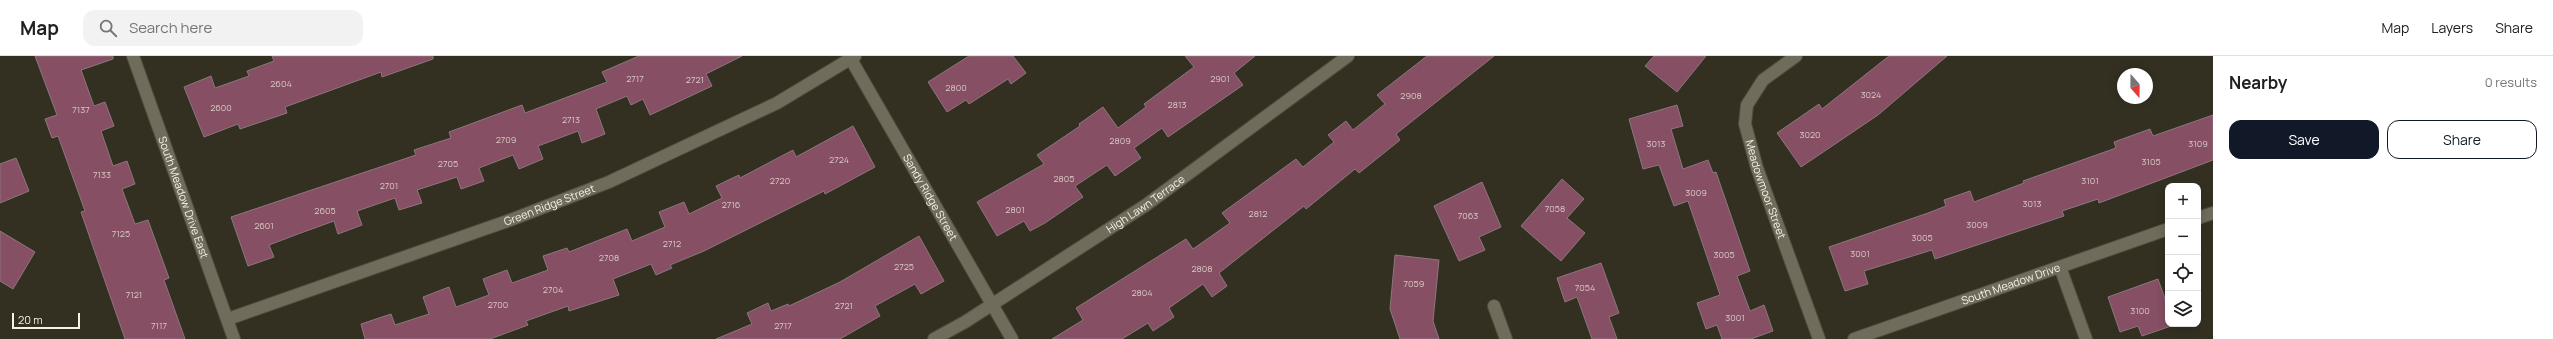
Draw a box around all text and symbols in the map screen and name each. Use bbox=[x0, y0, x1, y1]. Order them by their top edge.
search box bbox=[83, 10, 363, 46]
text: Map bbox=[20, 15, 59, 41]
icon: search bbox=[97, 17, 119, 39]
text: Search here bbox=[129, 17, 212, 38]
text: Map bbox=[2381, 18, 2409, 37]
text: Layers bbox=[2431, 18, 2473, 37]
text: Share bbox=[2495, 18, 2533, 37]
north arrow bbox=[2117, 68, 2153, 104]
text: Nearby bbox=[2229, 71, 2287, 94]
house number: 2717 bbox=[626, 72, 644, 85]
house number: 2901 bbox=[1210, 72, 1230, 85]
house number: 2721 bbox=[686, 73, 704, 86]
text: 0 results bbox=[2485, 73, 2537, 91]
house number: 2604 bbox=[270, 77, 292, 90]
house number: 2800 bbox=[945, 81, 967, 94]
house number: 3024 bbox=[1861, 88, 1881, 101]
house number: 2908 bbox=[1400, 89, 1422, 102]
house number: 2813 bbox=[1168, 98, 1186, 111]
house number: 2600 bbox=[210, 101, 232, 114]
house number: 7137 bbox=[72, 103, 90, 116]
house number: 2713 bbox=[562, 113, 580, 126]
button: Save bbox=[2229, 120, 2379, 159]
button: Share bbox=[2387, 120, 2537, 159]
house number: 3020 bbox=[1799, 128, 1821, 141]
house number: 2709 bbox=[496, 133, 516, 146]
street label: South Meadow Drive East bbox=[155, 134, 213, 260]
house number: 2809 bbox=[1109, 134, 1131, 147]
house number: 3013 bbox=[1647, 137, 1665, 150]
house number: 3109 bbox=[2188, 137, 2208, 150]
street label: Meadowmoor Street bbox=[1743, 138, 1790, 241]
street label: Sandy Ridge Street bbox=[900, 151, 962, 243]
house number: 2724 bbox=[829, 153, 849, 166]
house number: 3105 bbox=[2141, 155, 2161, 168]
house number: 2705 bbox=[438, 157, 458, 170]
house number: 7133 bbox=[93, 168, 111, 181]
street label: High Lawn Terrace bbox=[1103, 171, 1188, 236]
house number: 2805 bbox=[1053, 172, 1075, 185]
house number: 2720 bbox=[770, 174, 790, 187]
house number: 3101 bbox=[2081, 174, 2099, 187]
house number: 2701 bbox=[380, 179, 398, 192]
street label: Green Ridge Street bbox=[502, 180, 597, 229]
map controls bbox=[2165, 183, 2201, 327]
button: + bbox=[2165, 183, 2201, 219]
house number: 3009 bbox=[1685, 186, 1707, 199]
house number: 3013 bbox=[2023, 197, 2041, 210]
house number: 2716 bbox=[722, 198, 741, 211]
house number: 7058 bbox=[1545, 202, 1565, 215]
house number: 2801 bbox=[1005, 203, 1025, 216]
house number: 2605 bbox=[314, 204, 336, 217]
house number: 2812 bbox=[1249, 207, 1268, 220]
house number: 7063 bbox=[1458, 209, 1478, 222]
house number: 3009 bbox=[1966, 218, 1988, 231]
house number: 2601 bbox=[254, 219, 274, 232]
button: − bbox=[2165, 219, 2201, 255]
house number: 7125 bbox=[112, 227, 130, 240]
house number: 3005 bbox=[1911, 231, 1933, 244]
house number: 2712 bbox=[663, 237, 681, 250]
house number: 3001 bbox=[1850, 247, 1870, 260]
house number: 3005 bbox=[1713, 248, 1735, 261]
house number: 2708 bbox=[599, 251, 619, 264]
button: locate bbox=[2165, 255, 2201, 291]
street label: South Meadow Drive bbox=[1959, 259, 2063, 308]
house number: 2725 bbox=[894, 260, 914, 273]
house number: 2808 bbox=[1191, 262, 1213, 275]
house number: 7059 bbox=[1404, 277, 1424, 290]
house number: 7054 bbox=[1575, 281, 1595, 294]
house number: 2704 bbox=[543, 283, 563, 296]
house number: 2804 bbox=[1131, 286, 1153, 299]
house number: 7121 bbox=[126, 288, 142, 301]
button: layers bbox=[2165, 291, 2201, 327]
house number: 2700 bbox=[488, 298, 508, 311]
house number: 2721 bbox=[835, 299, 853, 312]
house number: 3100 bbox=[2130, 304, 2150, 317]
scale bar bbox=[12, 311, 80, 330]
house number: 3001 bbox=[1725, 311, 1745, 324]
text: 20 m bbox=[18, 312, 43, 327]
house number: 7117 bbox=[151, 319, 168, 332]
house number: 2717 bbox=[774, 319, 792, 332]

